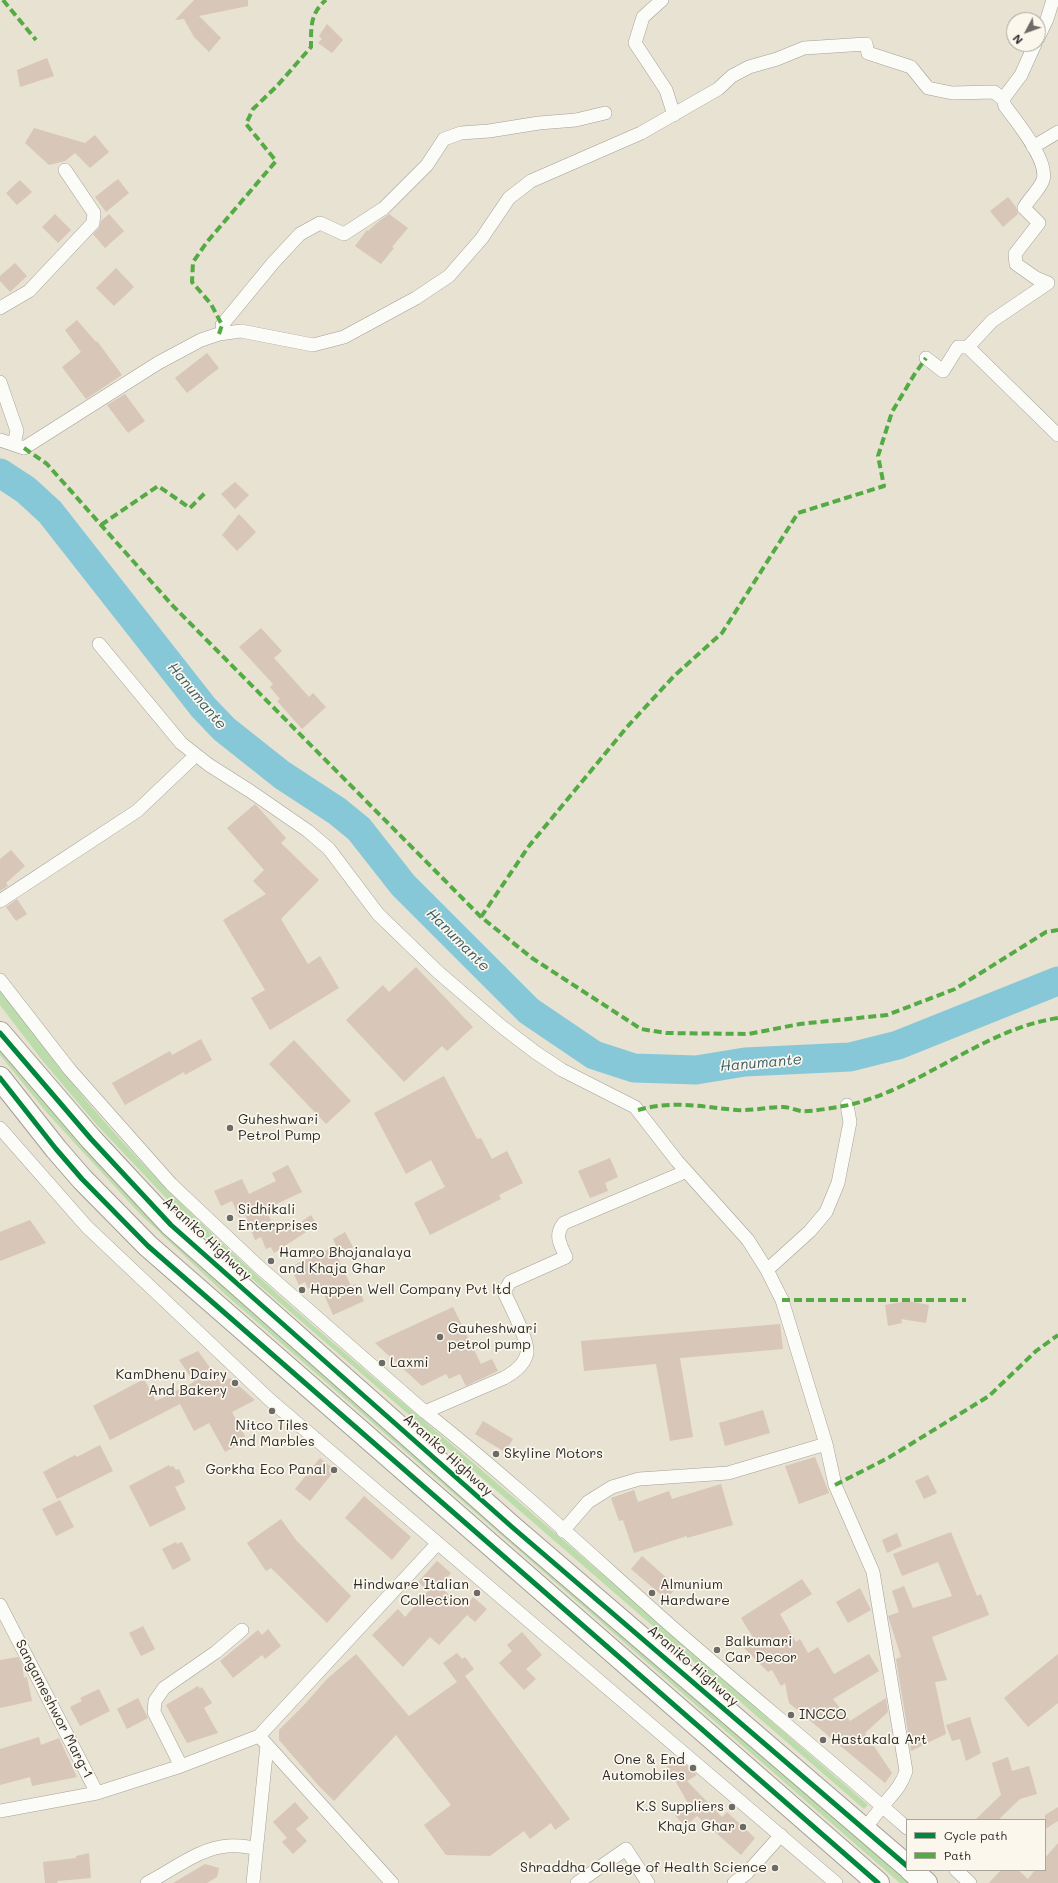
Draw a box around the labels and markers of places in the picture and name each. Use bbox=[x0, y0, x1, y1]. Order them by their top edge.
place label: Guheshwari Petrol Pump bbox=[238, 1112, 321, 1144]
marker: Guheshwari Petrol Pump bbox=[225, 1123, 235, 1133]
place label: Sidhikali Enterprises bbox=[238, 1202, 318, 1234]
marker: Sidhikali Enterprises bbox=[225, 1213, 235, 1223]
place label: Hamro Bhojanalaya and Khaja Ghar bbox=[279, 1245, 412, 1278]
marker: Hamro Bhojanalaya and Khaja Ghar bbox=[266, 1256, 276, 1266]
place label: Happen Well Company Pvt ltd bbox=[310, 1282, 511, 1298]
marker: Happen Well Company Pvt ltd bbox=[297, 1285, 307, 1295]
place label: Gauheshwari petrol pump bbox=[448, 1321, 537, 1354]
marker: Gauheshwari petrol pump bbox=[435, 1332, 445, 1342]
place label: Laxmi bbox=[390, 1355, 429, 1371]
marker: Laxmi bbox=[377, 1358, 387, 1368]
place label: KamDhenu Dairy And Bakery bbox=[116, 1367, 227, 1400]
marker: KamDhenu Dairy And Bakery bbox=[230, 1378, 240, 1388]
marker: Nitco Tiles And Marbles bbox=[267, 1406, 277, 1416]
place label: Nitco Tiles And Marbles bbox=[229, 1418, 315, 1450]
place label: Skyline Motors bbox=[504, 1446, 603, 1462]
marker: Skyline Motors bbox=[491, 1449, 501, 1459]
place label: Gorkha Eco Panal bbox=[205, 1462, 326, 1478]
marker: Gorkha Eco Panal bbox=[329, 1465, 339, 1475]
place label: Hindware Italian Collection bbox=[353, 1577, 469, 1610]
place label: Almunium Hardware bbox=[660, 1577, 730, 1610]
marker: Hindware Italian Collection bbox=[472, 1588, 482, 1598]
marker: Almunium Hardware bbox=[647, 1588, 657, 1598]
place label: Balkumari Car Decor bbox=[725, 1634, 797, 1666]
marker: Balkumari Car Decor bbox=[712, 1645, 722, 1655]
place label: INCCO bbox=[799, 1707, 847, 1723]
marker: INCCO bbox=[786, 1710, 796, 1720]
place label: Hastakala Art bbox=[831, 1732, 927, 1748]
marker: Hastakala Art bbox=[818, 1735, 828, 1745]
place label: One & End Automobiles bbox=[602, 1752, 685, 1784]
marker: One & End Automobiles bbox=[688, 1763, 698, 1773]
place label: K.S Suppliers bbox=[636, 1799, 724, 1815]
marker: K.S Suppliers bbox=[727, 1802, 737, 1812]
place label: Khaja Ghar bbox=[658, 1819, 735, 1835]
marker: Khaja Ghar bbox=[738, 1822, 748, 1832]
place label: Shraddha College of Health Science bbox=[520, 1860, 767, 1876]
marker: Shraddha College of Health Science bbox=[770, 1863, 780, 1873]

